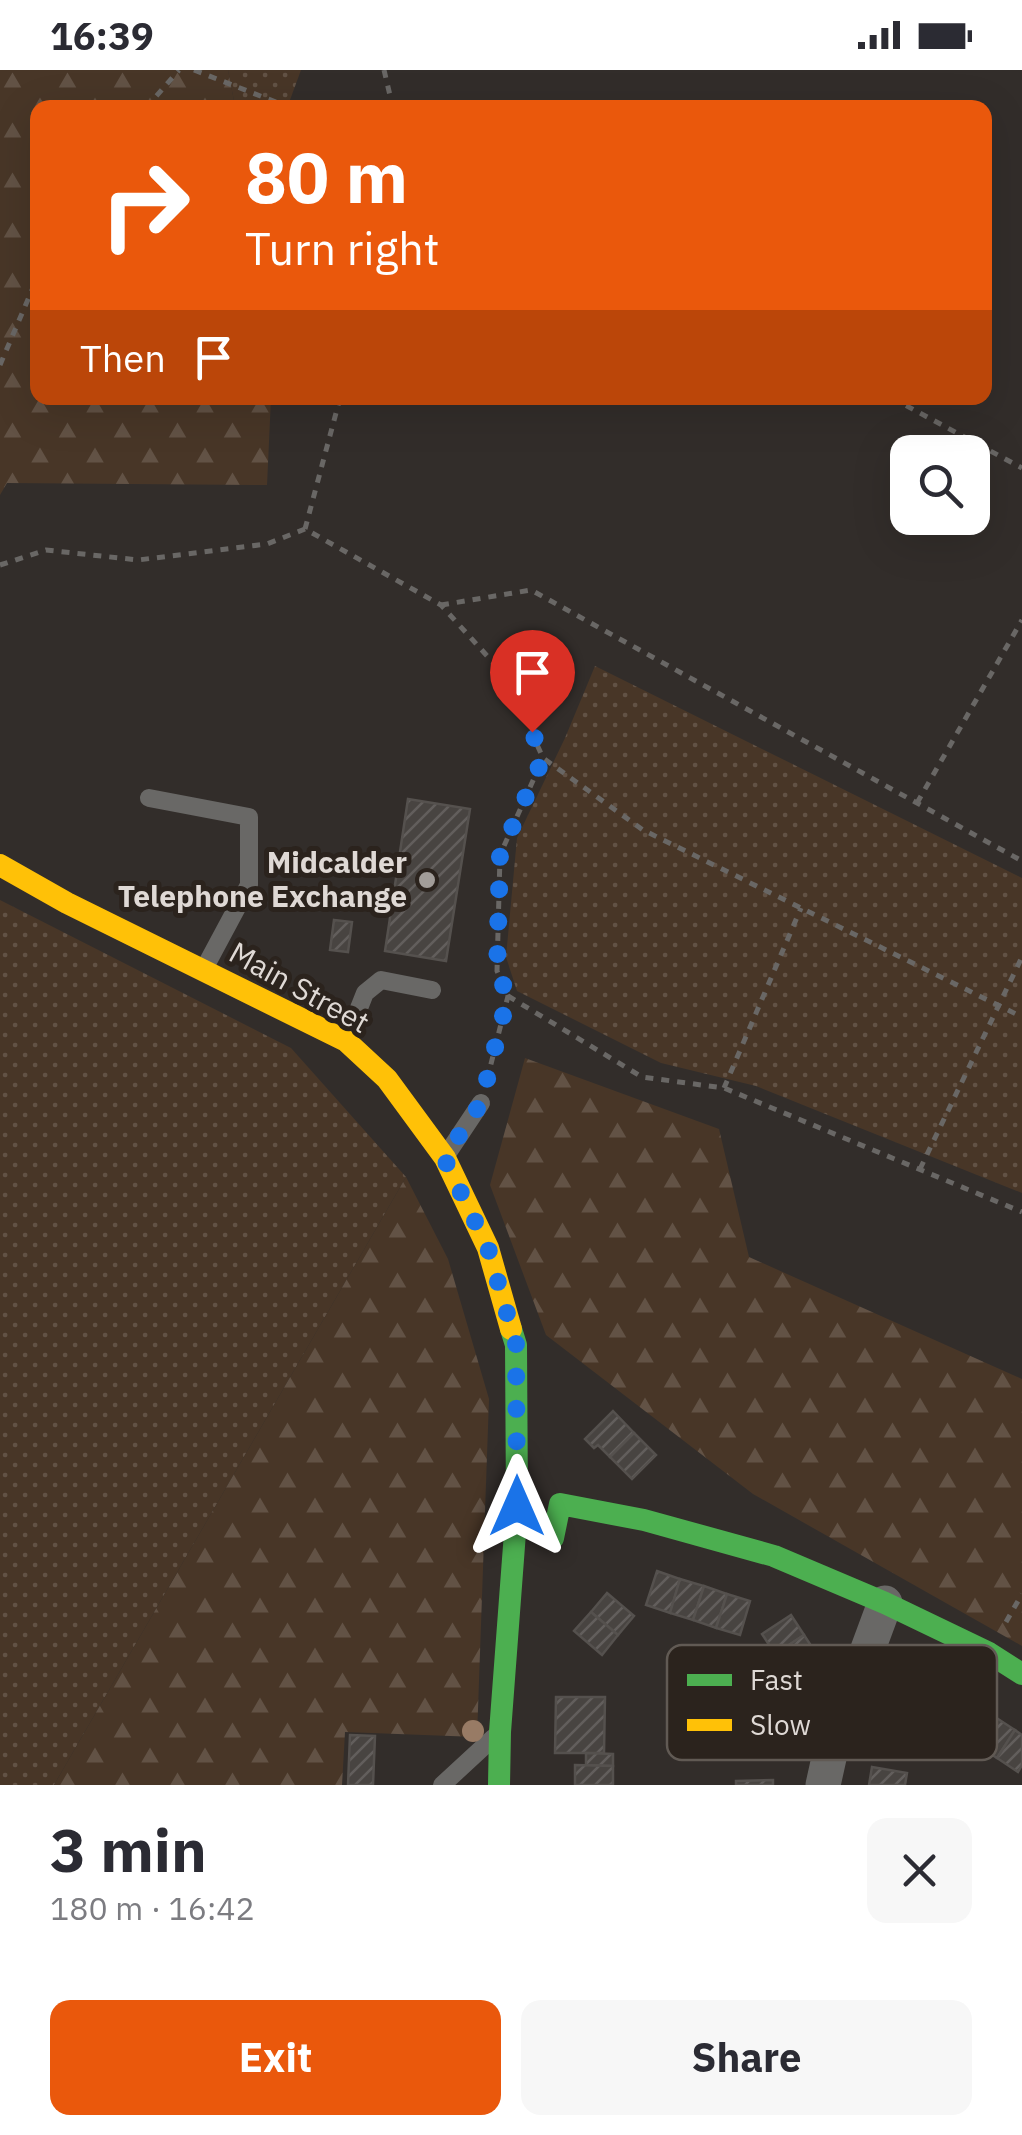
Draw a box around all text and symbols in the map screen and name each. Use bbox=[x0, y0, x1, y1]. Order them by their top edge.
text: 16:39 bbox=[50, 11, 154, 60]
text: 80 m bbox=[245, 131, 408, 222]
icon: right bbox=[80, 140, 210, 270]
text: Turn right bbox=[245, 219, 440, 277]
icon: arrive bbox=[186, 330, 241, 385]
text: Then bbox=[80, 333, 166, 382]
map controls bbox=[890, 435, 990, 535]
button: search bbox=[890, 435, 990, 535]
pin bbox=[490, 630, 575, 733]
icon: arrive bbox=[505, 645, 560, 700]
place label: Midcalder Telephone Exchange bbox=[118, 842, 407, 915]
marker: Midcalder Telephone Exchange bbox=[416, 869, 438, 891]
street label: Main Street bbox=[223, 932, 377, 1041]
position arrow bbox=[465, 1454, 569, 1558]
legend bbox=[667, 1645, 997, 1760]
text: Fast bbox=[750, 1661, 803, 1698]
text: Slow bbox=[750, 1706, 811, 1743]
text: 3 min bbox=[50, 1810, 207, 1889]
button: close bbox=[867, 1818, 972, 1923]
text: 180 m · 16:42 bbox=[50, 1887, 255, 1929]
button: Exit bbox=[50, 2000, 501, 2115]
button: Share bbox=[521, 2000, 972, 2115]

